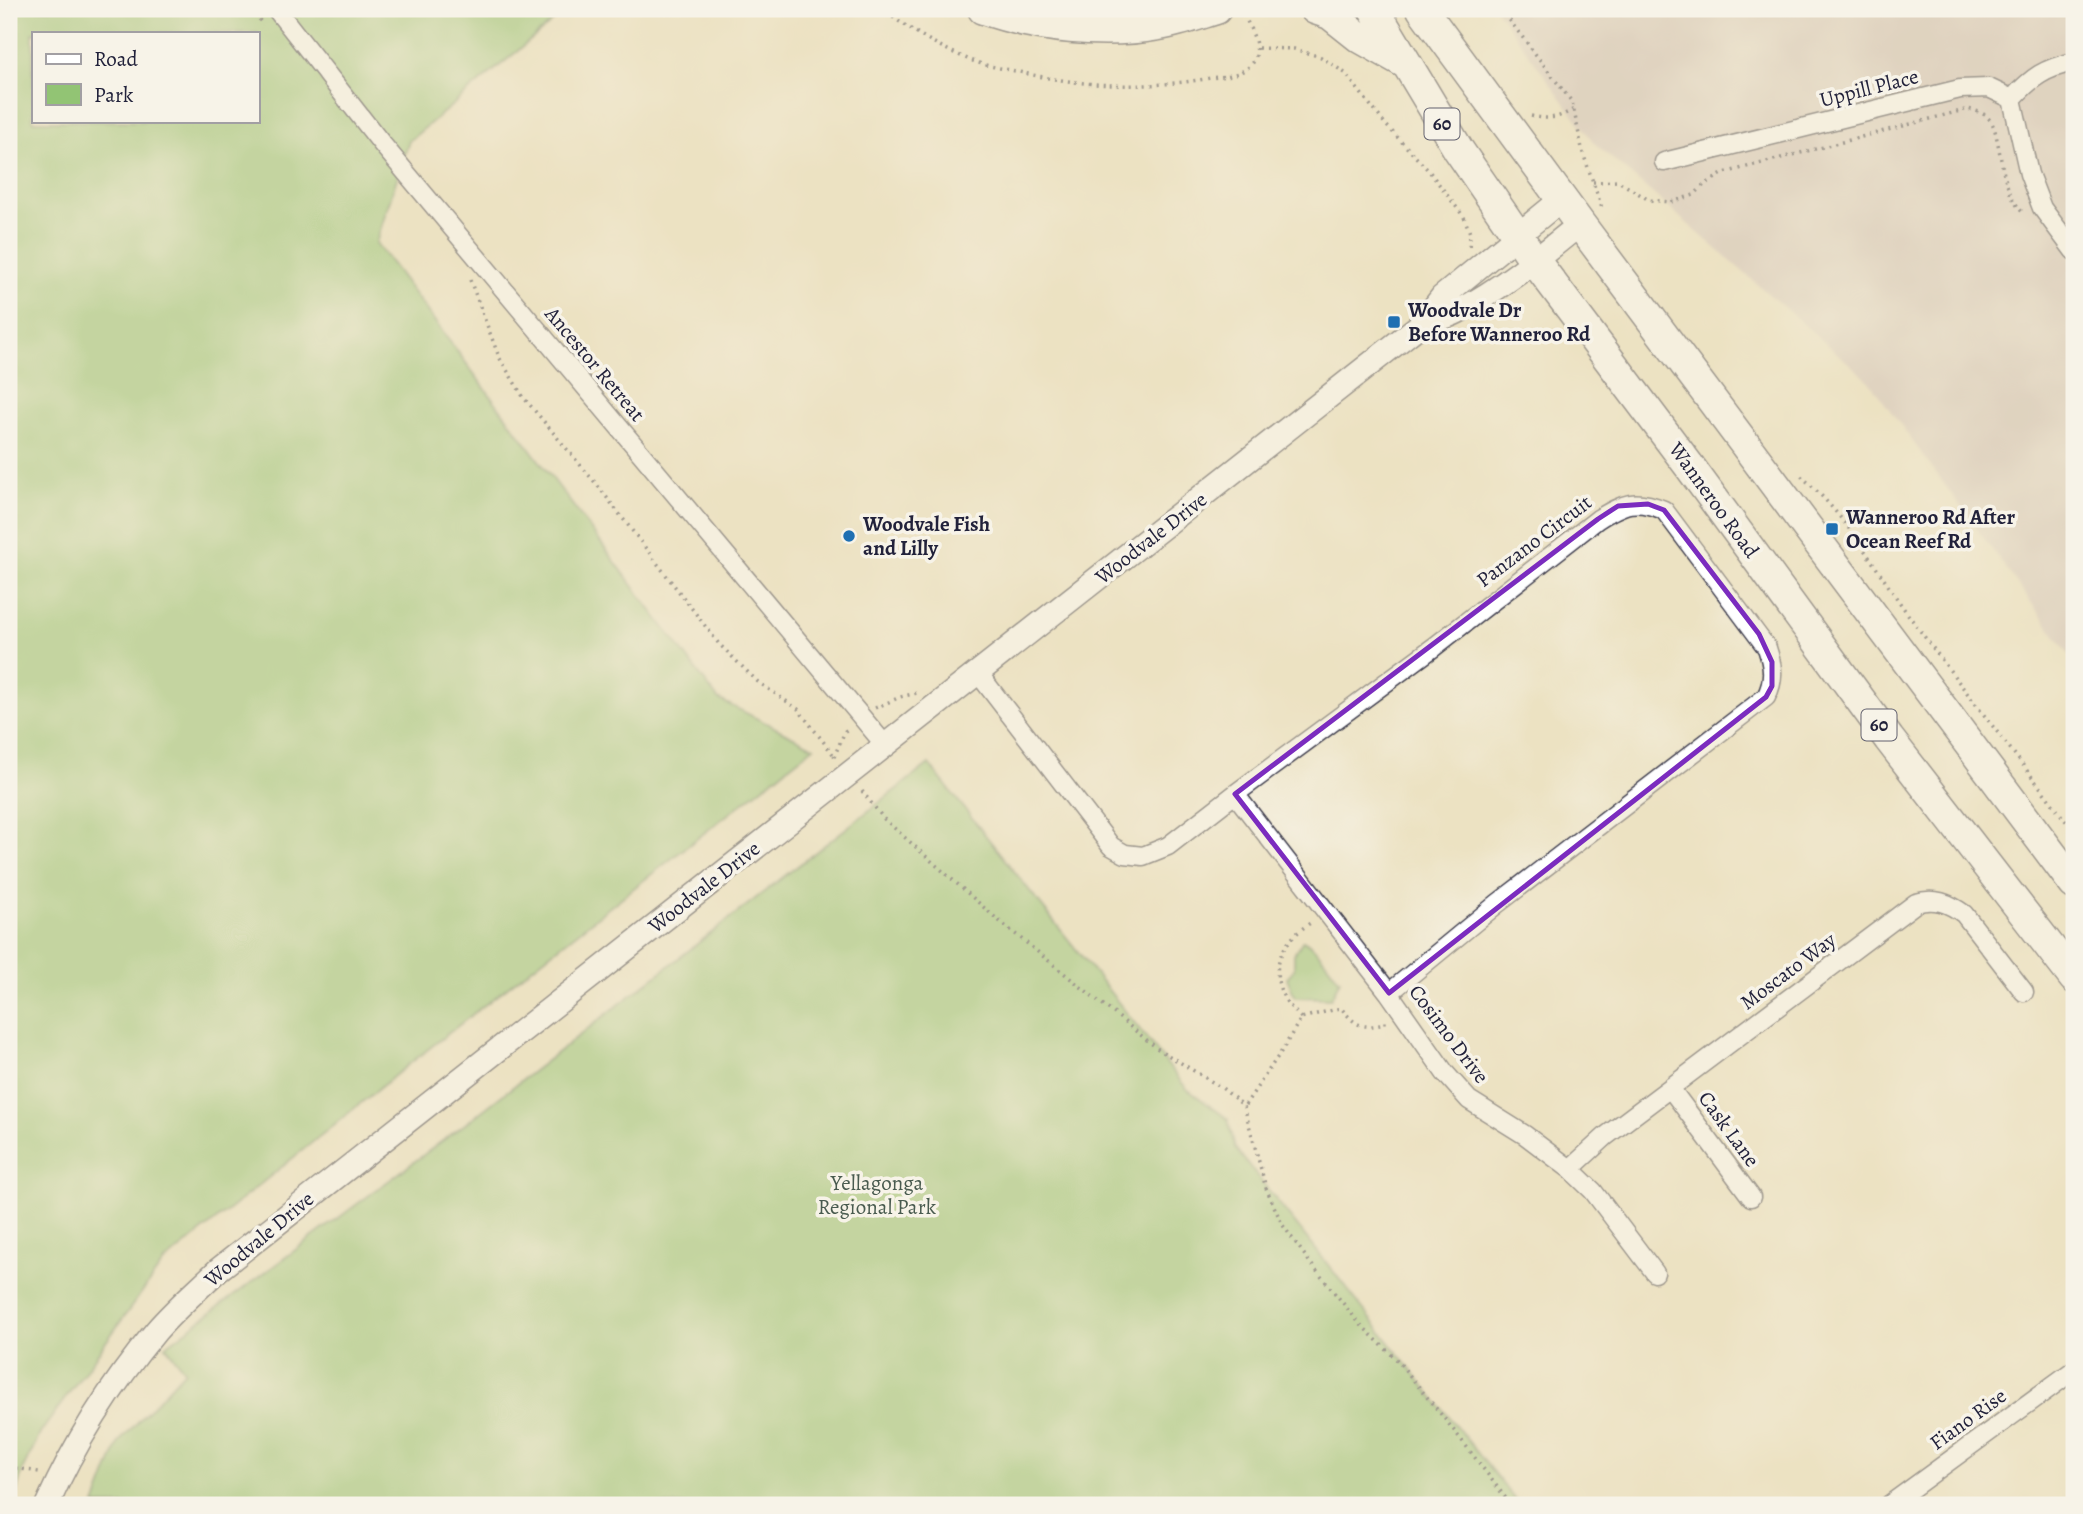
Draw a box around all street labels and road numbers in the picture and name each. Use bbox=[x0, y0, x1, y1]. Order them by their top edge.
street label: Uppill Place bbox=[1817, 62, 1921, 114]
road number: 60 bbox=[1424, 108, 1460, 140]
street label: Ancestor Retreat bbox=[538, 300, 651, 427]
street label: Wanneroo Road bbox=[1662, 436, 1766, 564]
street label: Woodvale Drive bbox=[1088, 485, 1213, 591]
street label: Panzano Circuit bbox=[1471, 488, 1597, 594]
road number: 60 bbox=[1862, 710, 1896, 740]
street label: Woodvale Drive bbox=[641, 834, 766, 940]
street label: Moscato Way bbox=[1734, 925, 1842, 1016]
street label: Cosimo Drive bbox=[1403, 979, 1495, 1089]
street label: Cask Lane bbox=[1692, 1085, 1766, 1173]
street label: Woodvale Drive bbox=[198, 1185, 320, 1294]
street label: Fiano Rise bbox=[1924, 1382, 2012, 1456]

